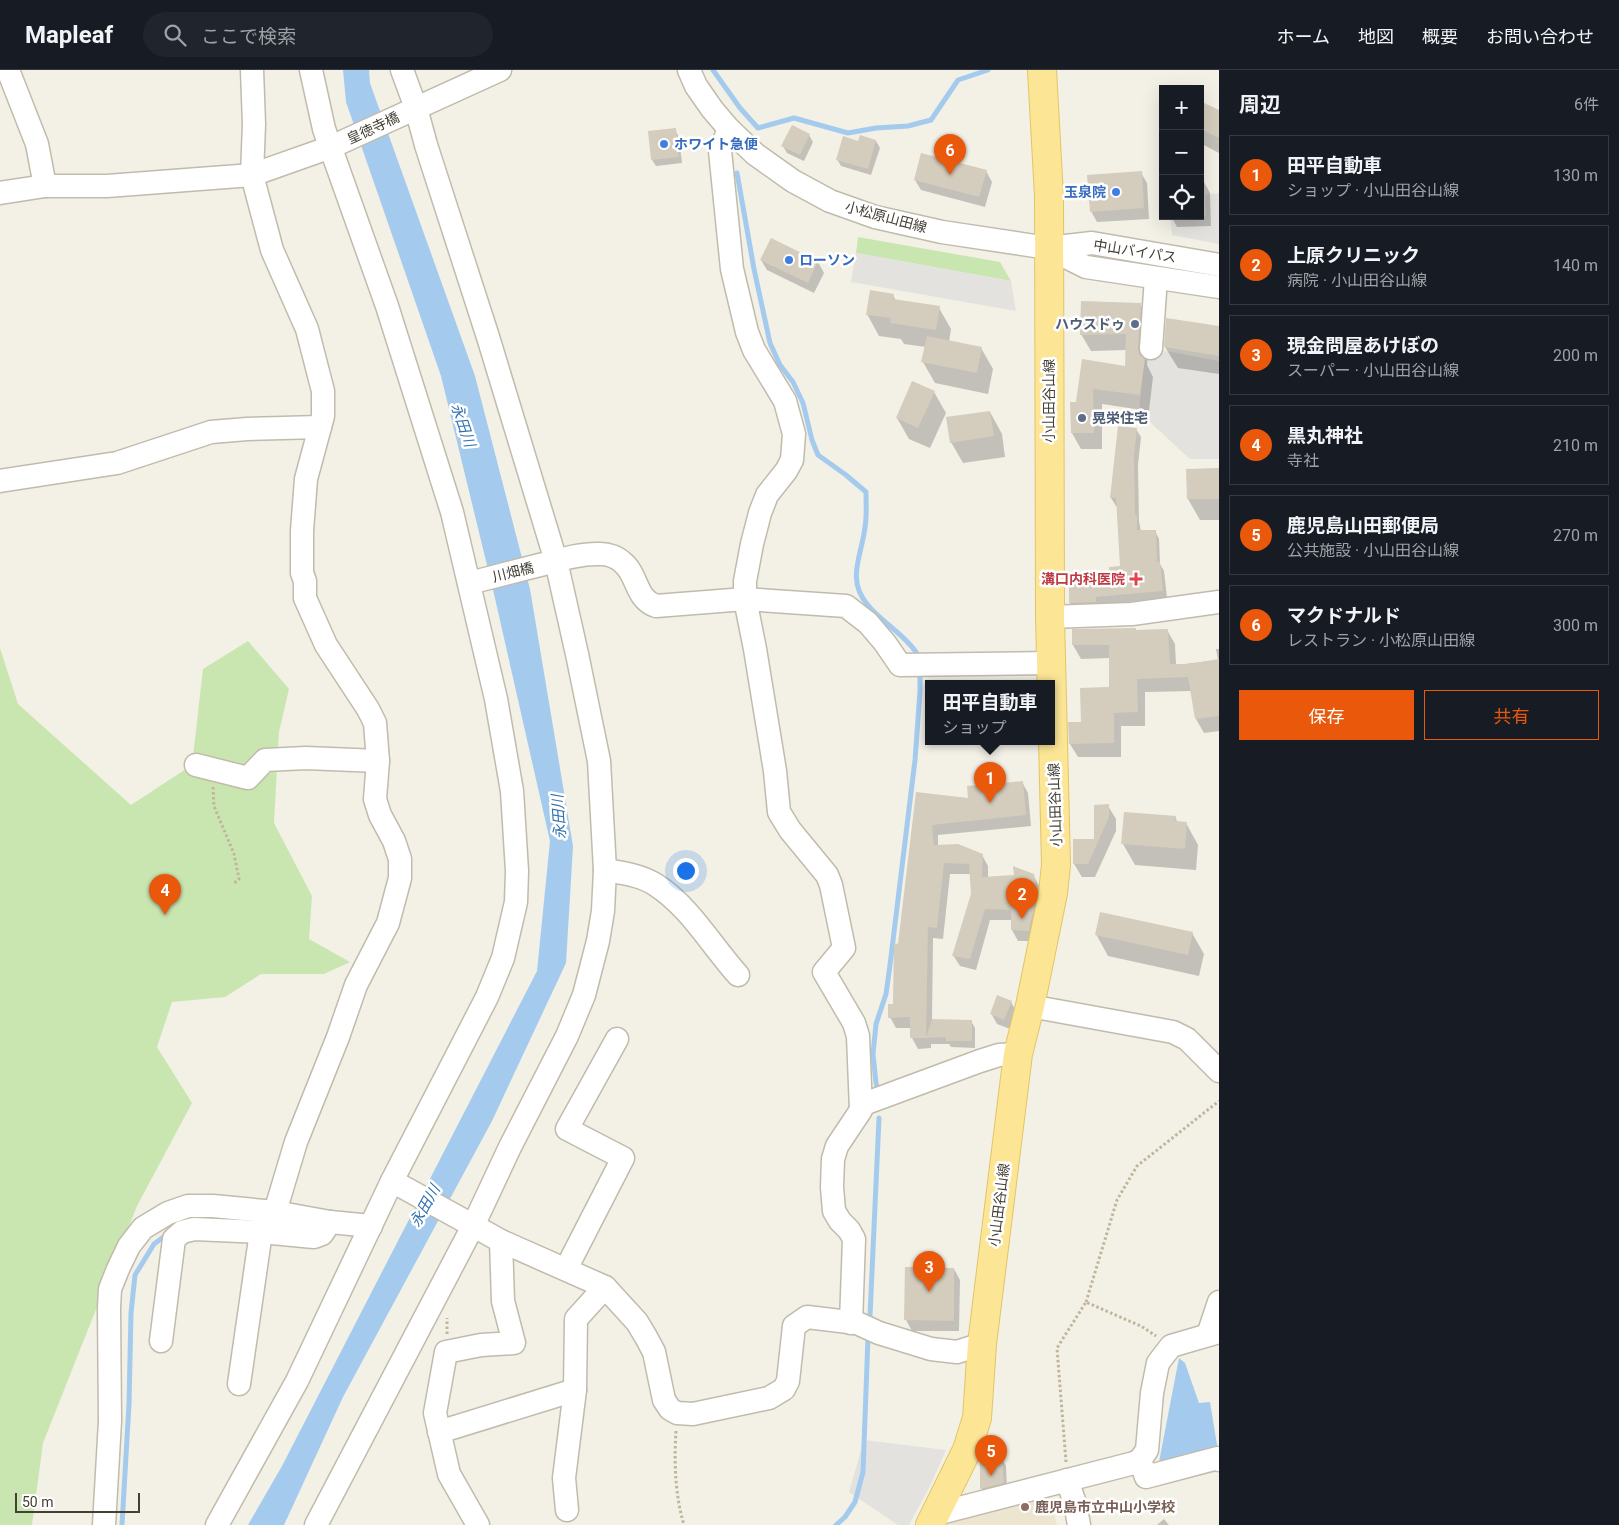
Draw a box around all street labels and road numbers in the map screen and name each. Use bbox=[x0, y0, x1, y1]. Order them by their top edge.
street label: 皇徳寺橋 bbox=[344, 109, 402, 147]
street label: 小松原山田線 bbox=[843, 198, 929, 236]
street label: 中山バイパス bbox=[1092, 237, 1178, 265]
street label: 小山田谷山線 bbox=[1041, 359, 1057, 443]
street label: 川畑橋 bbox=[491, 559, 535, 585]
street label: 小山田谷山線 bbox=[1046, 763, 1064, 847]
street label: 小山田谷山線 bbox=[986, 1162, 1012, 1248]

